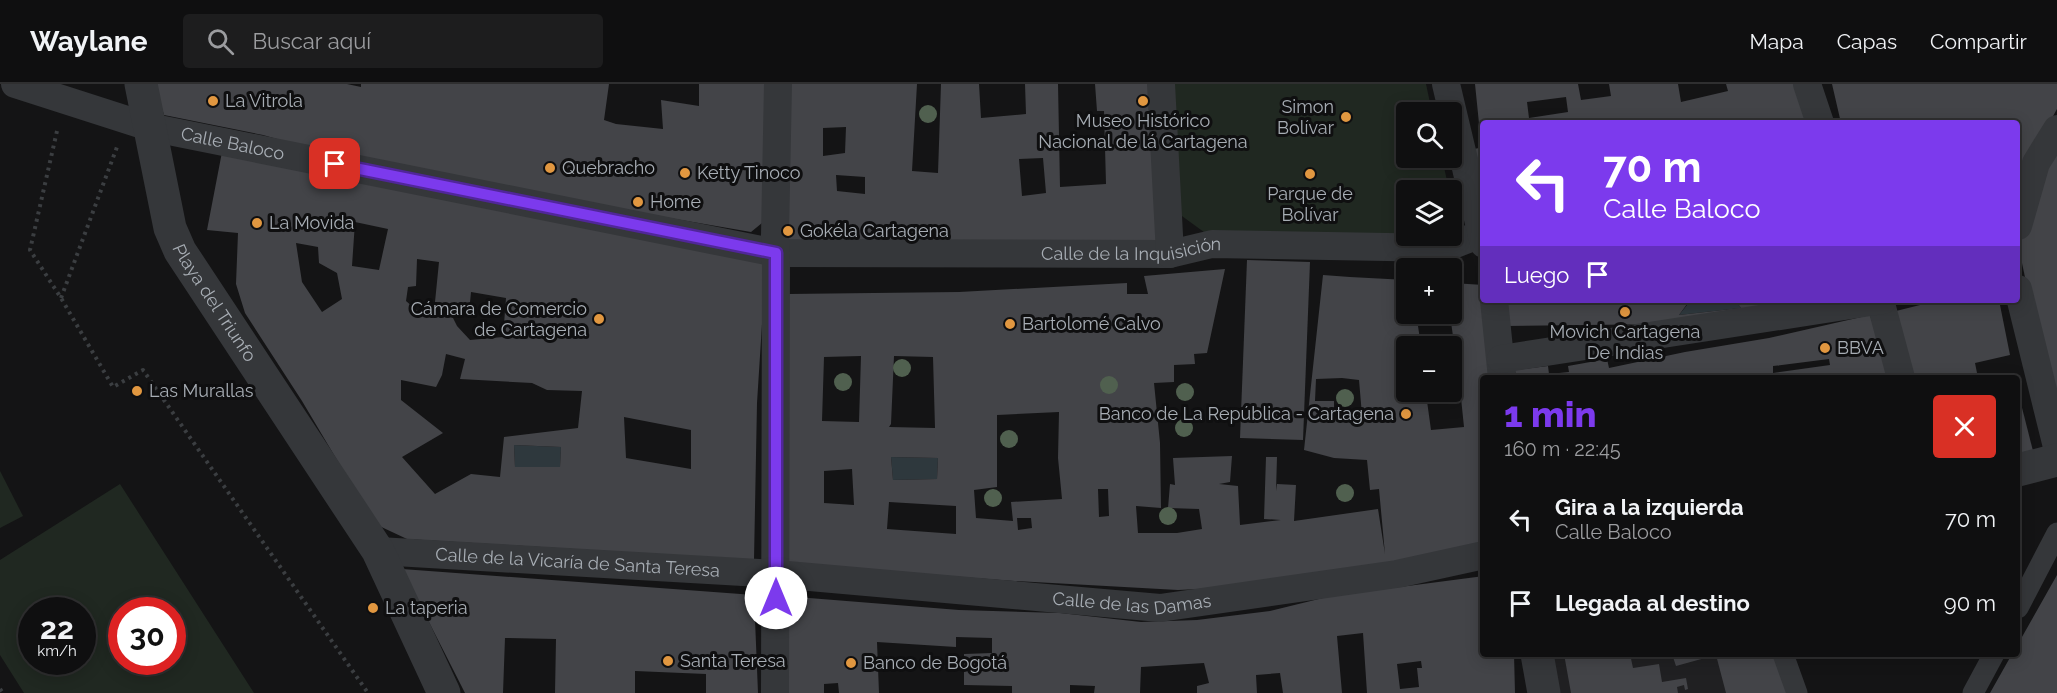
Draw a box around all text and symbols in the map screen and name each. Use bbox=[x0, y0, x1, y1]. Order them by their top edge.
search box bbox=[183, 14, 603, 68]
text: Waylane bbox=[30, 25, 147, 58]
icon: search bbox=[204, 25, 237, 58]
text: Buscar aquí bbox=[252, 28, 371, 54]
text: Mapa bbox=[1749, 29, 1804, 54]
text: Capas bbox=[1837, 29, 1897, 54]
text: Compartir bbox=[1930, 29, 2027, 54]
place label: La Vitrola bbox=[225, 90, 303, 111]
marker: La Vitrola bbox=[206, 94, 220, 108]
marker: Museo Histórico Nacional de lá Cartagena bbox=[1136, 94, 1150, 108]
place label: Simon Bolívar bbox=[1277, 96, 1335, 138]
map controls bbox=[1396, 102, 1462, 402]
button: search bbox=[1396, 102, 1462, 168]
place label: Museo Histórico Nacional de lá Cartagena bbox=[1038, 110, 1248, 152]
marker: Simon Bolívar bbox=[1339, 110, 1353, 124]
street label: Calle Baloco bbox=[179, 123, 287, 164]
pin bbox=[309, 138, 360, 189]
text: 70 m bbox=[1603, 143, 1702, 192]
icon: left bbox=[1504, 144, 1582, 222]
icon: arrive bbox=[318, 147, 351, 180]
place label: Quebracho bbox=[562, 157, 655, 178]
marker: Quebracho bbox=[543, 161, 557, 175]
place label: Ketty Tinoco bbox=[697, 162, 801, 183]
marker: Ketty Tinoco bbox=[678, 166, 692, 180]
marker: Parque de Bolívar bbox=[1303, 167, 1317, 181]
button: layers bbox=[1396, 180, 1462, 246]
place label: Parque de Bolívar bbox=[1267, 183, 1353, 225]
place label: Home bbox=[650, 191, 701, 212]
text: Calle Baloco bbox=[1603, 193, 1761, 224]
marker: Home bbox=[631, 195, 645, 209]
place label: La Movida bbox=[269, 212, 354, 233]
marker: La Movida bbox=[250, 216, 264, 230]
place label: Gokéla Cartagena bbox=[800, 220, 949, 241]
marker: Gokéla Cartagena bbox=[781, 224, 795, 238]
street label: Calle de la Inquisición bbox=[1041, 233, 1221, 264]
street label: Playa del Triunfo bbox=[168, 241, 261, 366]
button: + bbox=[1396, 258, 1462, 324]
icon: arrive bbox=[1581, 258, 1614, 291]
text: Luego bbox=[1504, 262, 1569, 288]
place label: Cámara de Comercio de Cartagena bbox=[411, 298, 587, 340]
marker: Movich Cartagena De Indias bbox=[1618, 305, 1632, 319]
marker: Cámara de Comercio de Cartagena bbox=[592, 312, 606, 326]
place label: Bartolomé Calvo bbox=[1022, 313, 1161, 334]
marker: Bartolomé Calvo bbox=[1003, 317, 1017, 331]
place label: Movich Cartagena De Indias bbox=[1550, 321, 1700, 363]
button: − bbox=[1396, 336, 1462, 402]
place label: BBVA bbox=[1837, 337, 1884, 358]
marker: BBVA bbox=[1818, 341, 1832, 355]
place label: Las Murallas bbox=[149, 380, 254, 401]
marker: Las Murallas bbox=[130, 384, 144, 398]
text: 1 min bbox=[1504, 393, 1596, 435]
button: close bbox=[1933, 395, 1996, 458]
place label: Banco de La República - Cartagena bbox=[1099, 403, 1394, 424]
marker: Banco de La República - Cartagena bbox=[1399, 407, 1413, 421]
text: 160 m · 22:45 bbox=[1504, 437, 1621, 461]
text: Gira a la izquierda bbox=[1555, 494, 1744, 520]
icon: left bbox=[1504, 503, 1537, 536]
text: 70 m bbox=[1945, 506, 1996, 532]
text: Calle Baloco bbox=[1555, 520, 1672, 544]
street label: Calle de la Vicaría de Santa Teresa bbox=[435, 543, 721, 581]
position arrow bbox=[744, 566, 808, 630]
icon: arrive bbox=[1504, 587, 1537, 620]
street label: Calle de las Damas bbox=[1052, 588, 1213, 619]
text: Llegada al destino bbox=[1555, 590, 1750, 616]
text: 90 m bbox=[1944, 590, 1996, 616]
speed limit sign: 30 bbox=[108, 597, 186, 675]
place label: La taperia bbox=[385, 597, 467, 618]
marker: La taperia bbox=[366, 601, 380, 615]
text: 22 bbox=[40, 611, 74, 646]
text: km/h bbox=[37, 642, 77, 660]
place label: Santa Teresa bbox=[680, 650, 786, 671]
place label: Banco de Bogotá bbox=[863, 652, 1007, 673]
marker: Santa Teresa bbox=[661, 654, 675, 668]
marker: Banco de Bogotá bbox=[844, 656, 858, 670]

